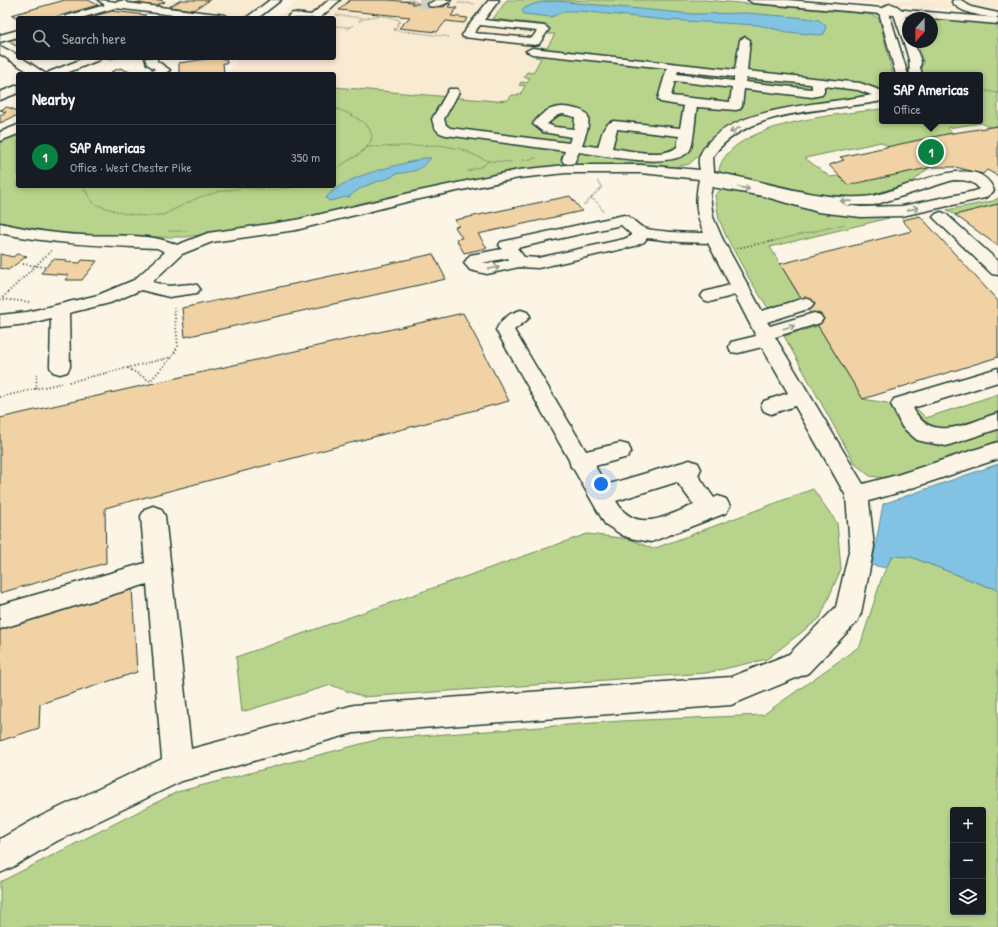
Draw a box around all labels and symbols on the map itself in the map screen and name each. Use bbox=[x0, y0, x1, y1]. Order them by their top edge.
north arrow bbox=[902, 12, 938, 48]
one-way arrow bbox=[730, 126, 742, 134]
pin: 1 bbox=[918, 137, 944, 167]
one-way arrow bbox=[737, 184, 750, 192]
one-way arrow bbox=[840, 197, 853, 205]
one-way arrow bbox=[906, 204, 919, 212]
one-way arrow bbox=[487, 263, 500, 271]
one-way arrow bbox=[783, 323, 796, 330]
your location bbox=[591, 474, 611, 494]

